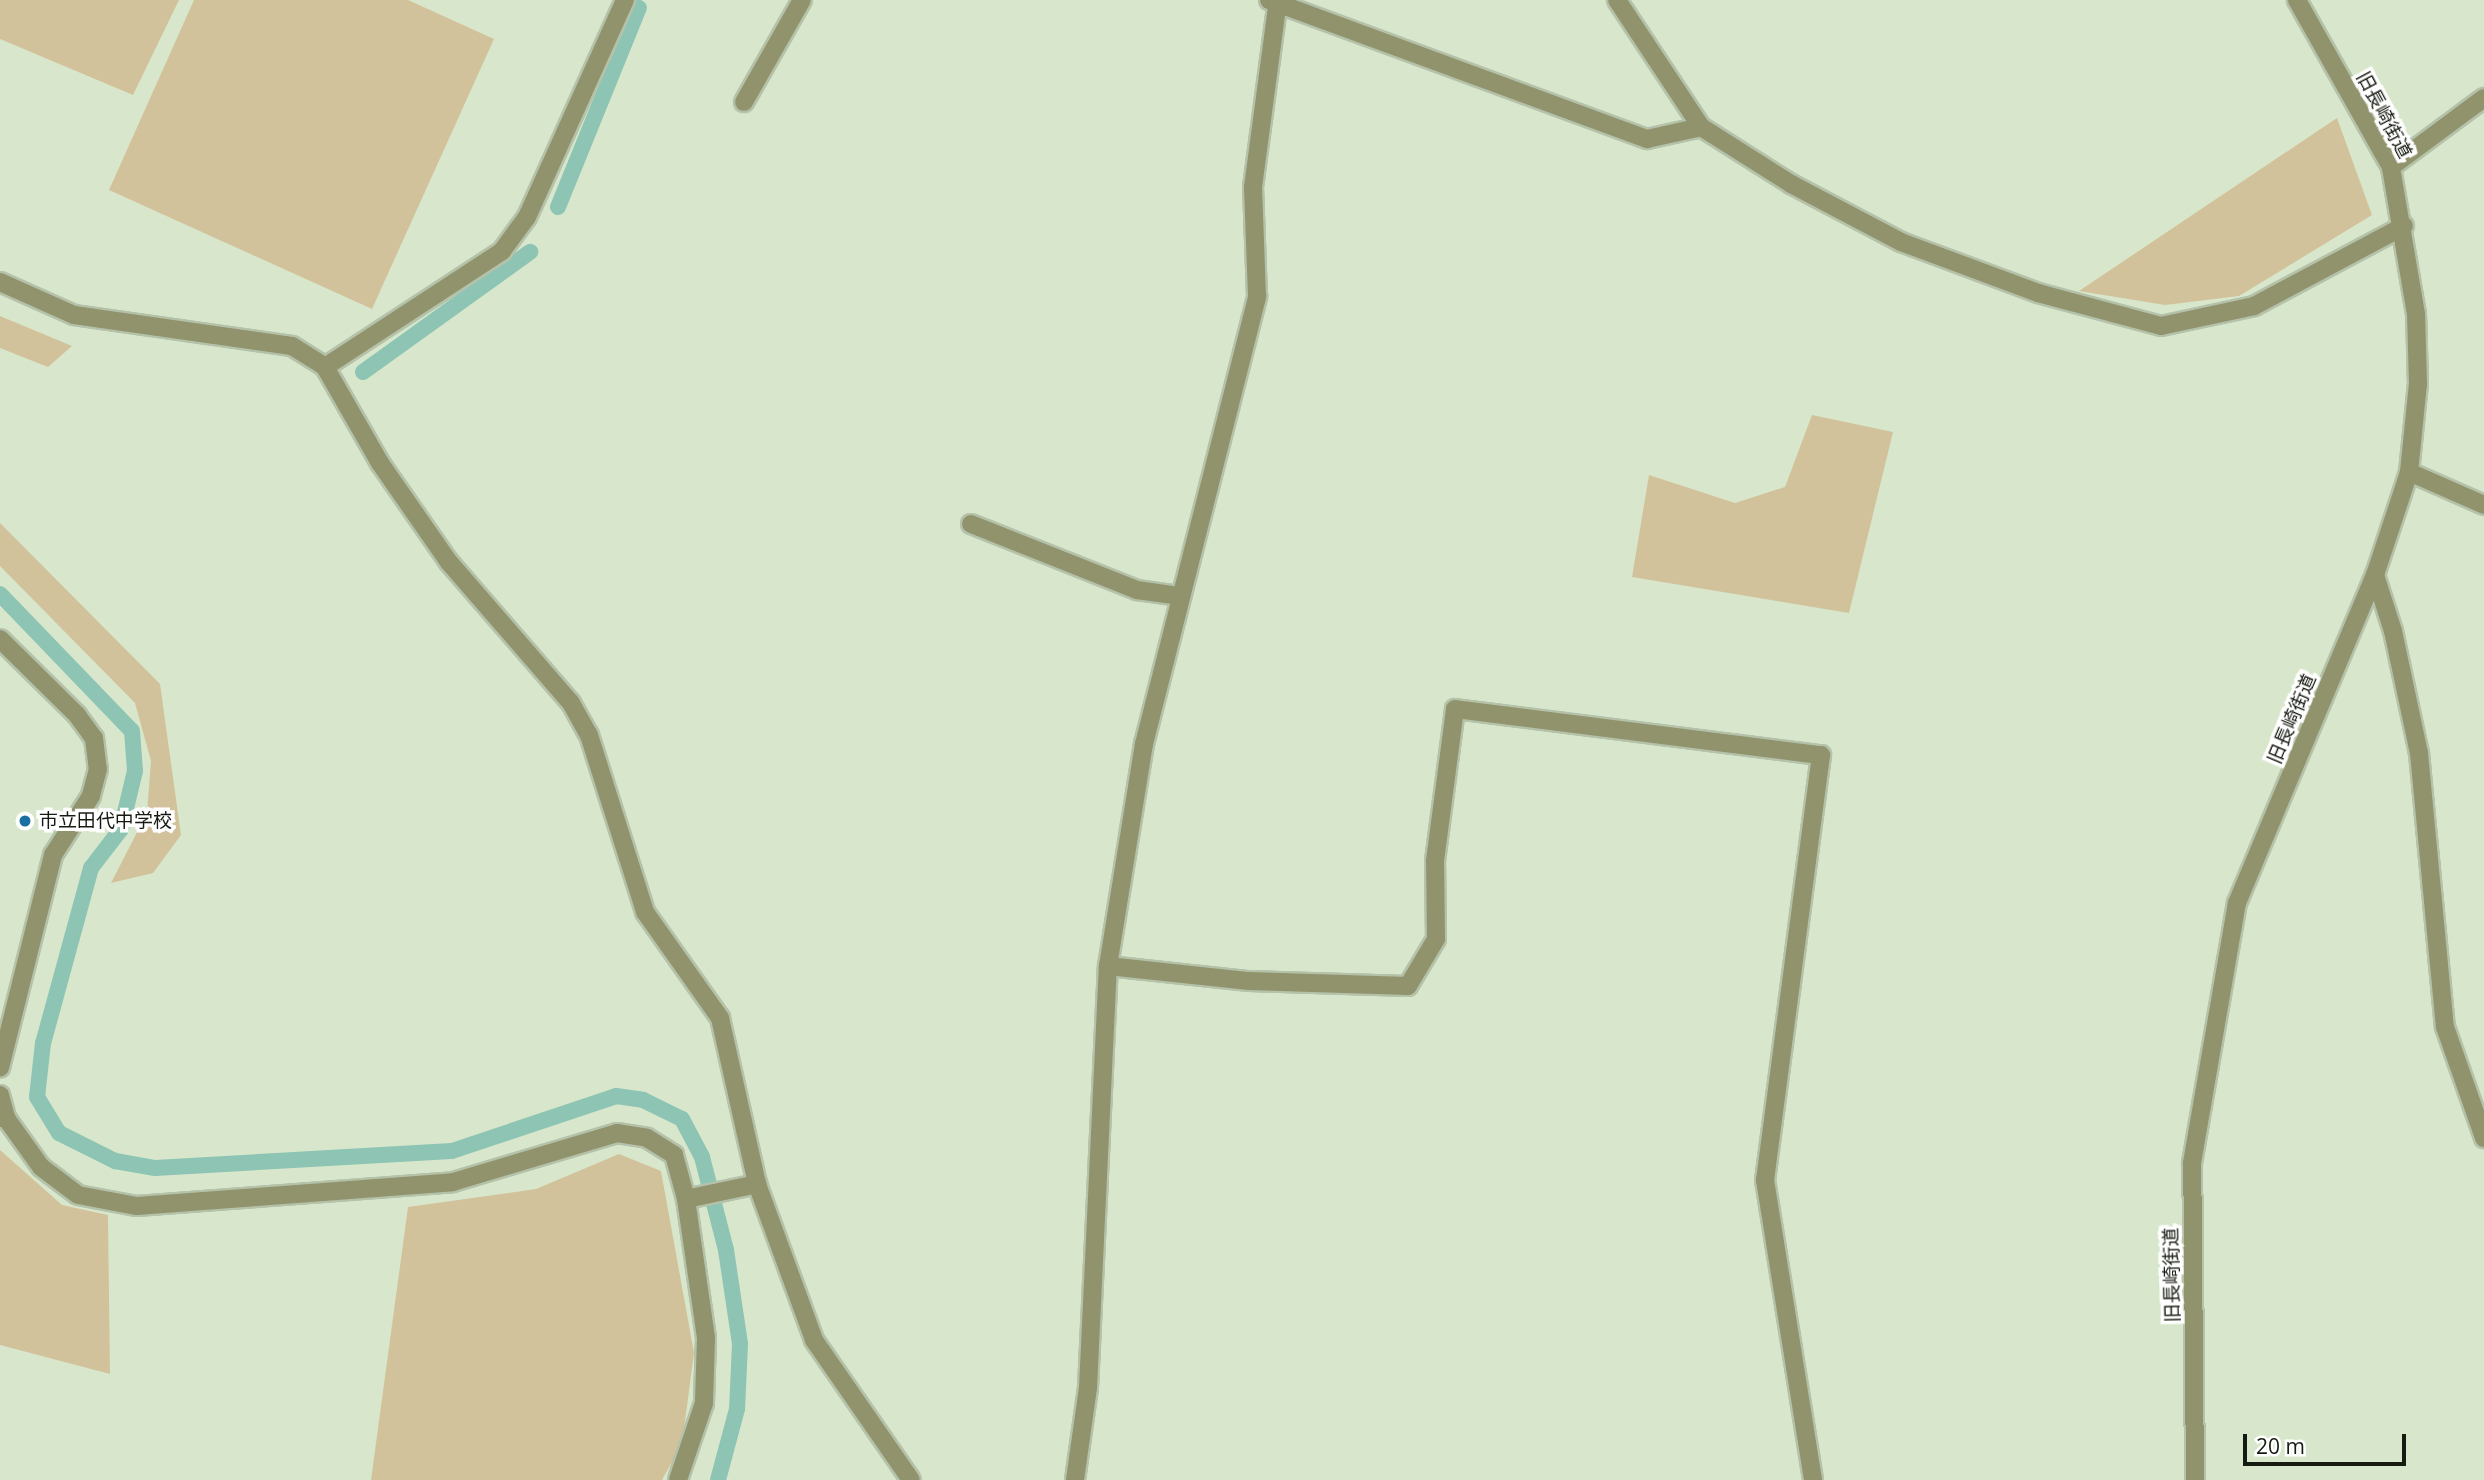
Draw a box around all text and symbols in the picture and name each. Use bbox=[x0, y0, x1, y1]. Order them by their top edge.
street label: 旧長崎街道 bbox=[2352, 68, 2416, 162]
street label: 旧長崎街道 bbox=[2263, 671, 2321, 767]
place label: 市立田代中学校 bbox=[39, 810, 172, 832]
marker: 市立田代中学校 bbox=[17, 813, 33, 829]
street label: 旧長崎街道 bbox=[2160, 1227, 2184, 1323]
scale bar bbox=[2246, 1420, 2409, 1464]
text: 20 m bbox=[2256, 1432, 2305, 1460]

